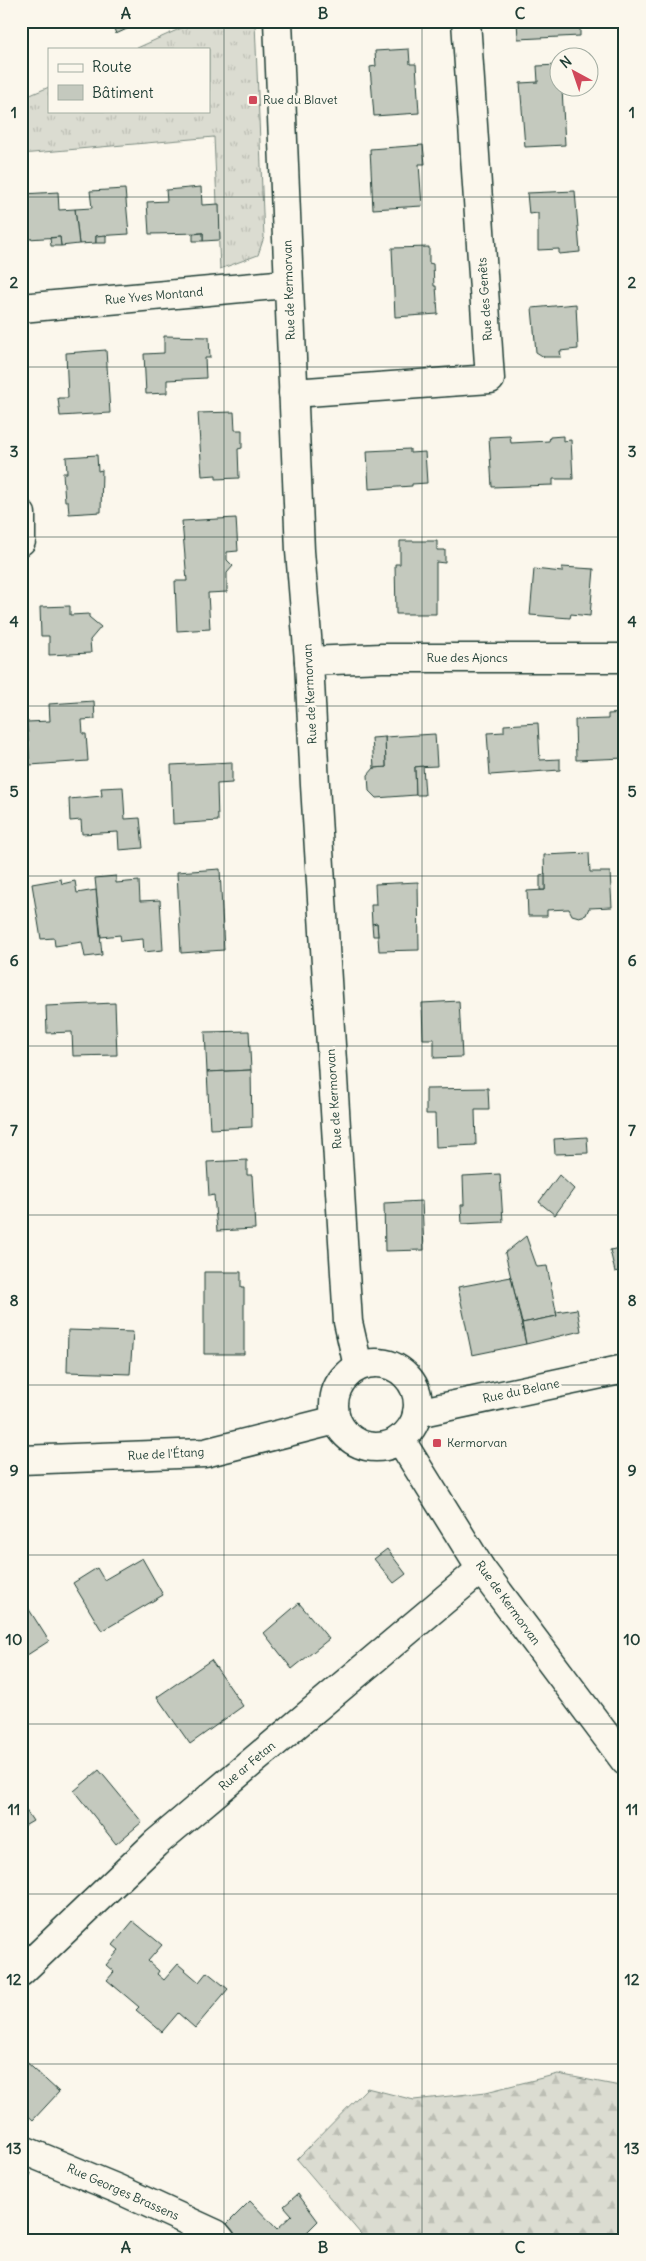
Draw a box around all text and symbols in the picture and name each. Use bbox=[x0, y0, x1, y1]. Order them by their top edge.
text: A bbox=[121, 3, 131, 23]
text: B bbox=[318, 3, 329, 23]
text: C bbox=[515, 3, 526, 23]
legend bbox=[48, 48, 210, 112]
north arrow bbox=[548, 48, 598, 98]
text: N bbox=[556, 52, 575, 72]
text: Route bbox=[92, 57, 132, 76]
text: Bâtiment bbox=[92, 83, 154, 102]
place label: Rue du Blavet bbox=[263, 92, 338, 107]
marker: Rue du Blavet bbox=[247, 94, 259, 106]
text: 1 bbox=[11, 102, 17, 122]
text: 1 bbox=[629, 102, 635, 122]
street label: Rue de Kermorvan bbox=[279, 240, 298, 340]
street label: Rue des Genêts bbox=[474, 257, 495, 341]
text: 2 bbox=[10, 272, 19, 292]
text: 2 bbox=[628, 272, 637, 292]
street label: Rue Yves Montand bbox=[104, 284, 204, 307]
text: 3 bbox=[9, 441, 19, 461]
text: 3 bbox=[627, 441, 637, 461]
text: 4 bbox=[9, 611, 19, 631]
text: 4 bbox=[627, 611, 637, 631]
street label: Rue de Kermorvan bbox=[299, 643, 320, 745]
street label: Rue des Ajoncs bbox=[426, 650, 508, 665]
text: 5 bbox=[9, 781, 19, 801]
text: 5 bbox=[627, 781, 637, 801]
text: 6 bbox=[9, 950, 19, 970]
text: 6 bbox=[627, 950, 637, 970]
street label: Rue de Kermorvan bbox=[323, 1048, 344, 1150]
text: 7 bbox=[10, 1120, 18, 1140]
text: 7 bbox=[628, 1120, 636, 1140]
text: 8 bbox=[9, 1290, 19, 1310]
text: 8 bbox=[627, 1290, 637, 1310]
street label: Rue du Belane bbox=[481, 1375, 561, 1406]
place label: Kermorvan bbox=[447, 1435, 507, 1450]
marker: Kermorvan bbox=[431, 1437, 443, 1449]
street label: Rue de l'Étang bbox=[127, 1444, 205, 1463]
text: 9 bbox=[9, 1460, 19, 1480]
text: 9 bbox=[627, 1460, 637, 1480]
street label: Rue de Kermorvan bbox=[473, 1558, 544, 1648]
text: 10 bbox=[6, 1629, 22, 1649]
text: 10 bbox=[624, 1629, 640, 1649]
street label: Rue ar Fetan bbox=[215, 1738, 278, 1794]
text: 11 bbox=[8, 1799, 20, 1819]
text: 11 bbox=[626, 1799, 638, 1819]
text: 12 bbox=[6, 1969, 22, 1989]
text: 12 bbox=[624, 1969, 640, 1989]
text: 13 bbox=[6, 2138, 22, 2158]
text: 13 bbox=[624, 2138, 640, 2158]
street label: Rue Georges Brassens bbox=[65, 2160, 182, 2223]
text: A bbox=[121, 2237, 131, 2257]
text: B bbox=[318, 2237, 329, 2257]
text: C bbox=[515, 2237, 526, 2257]

